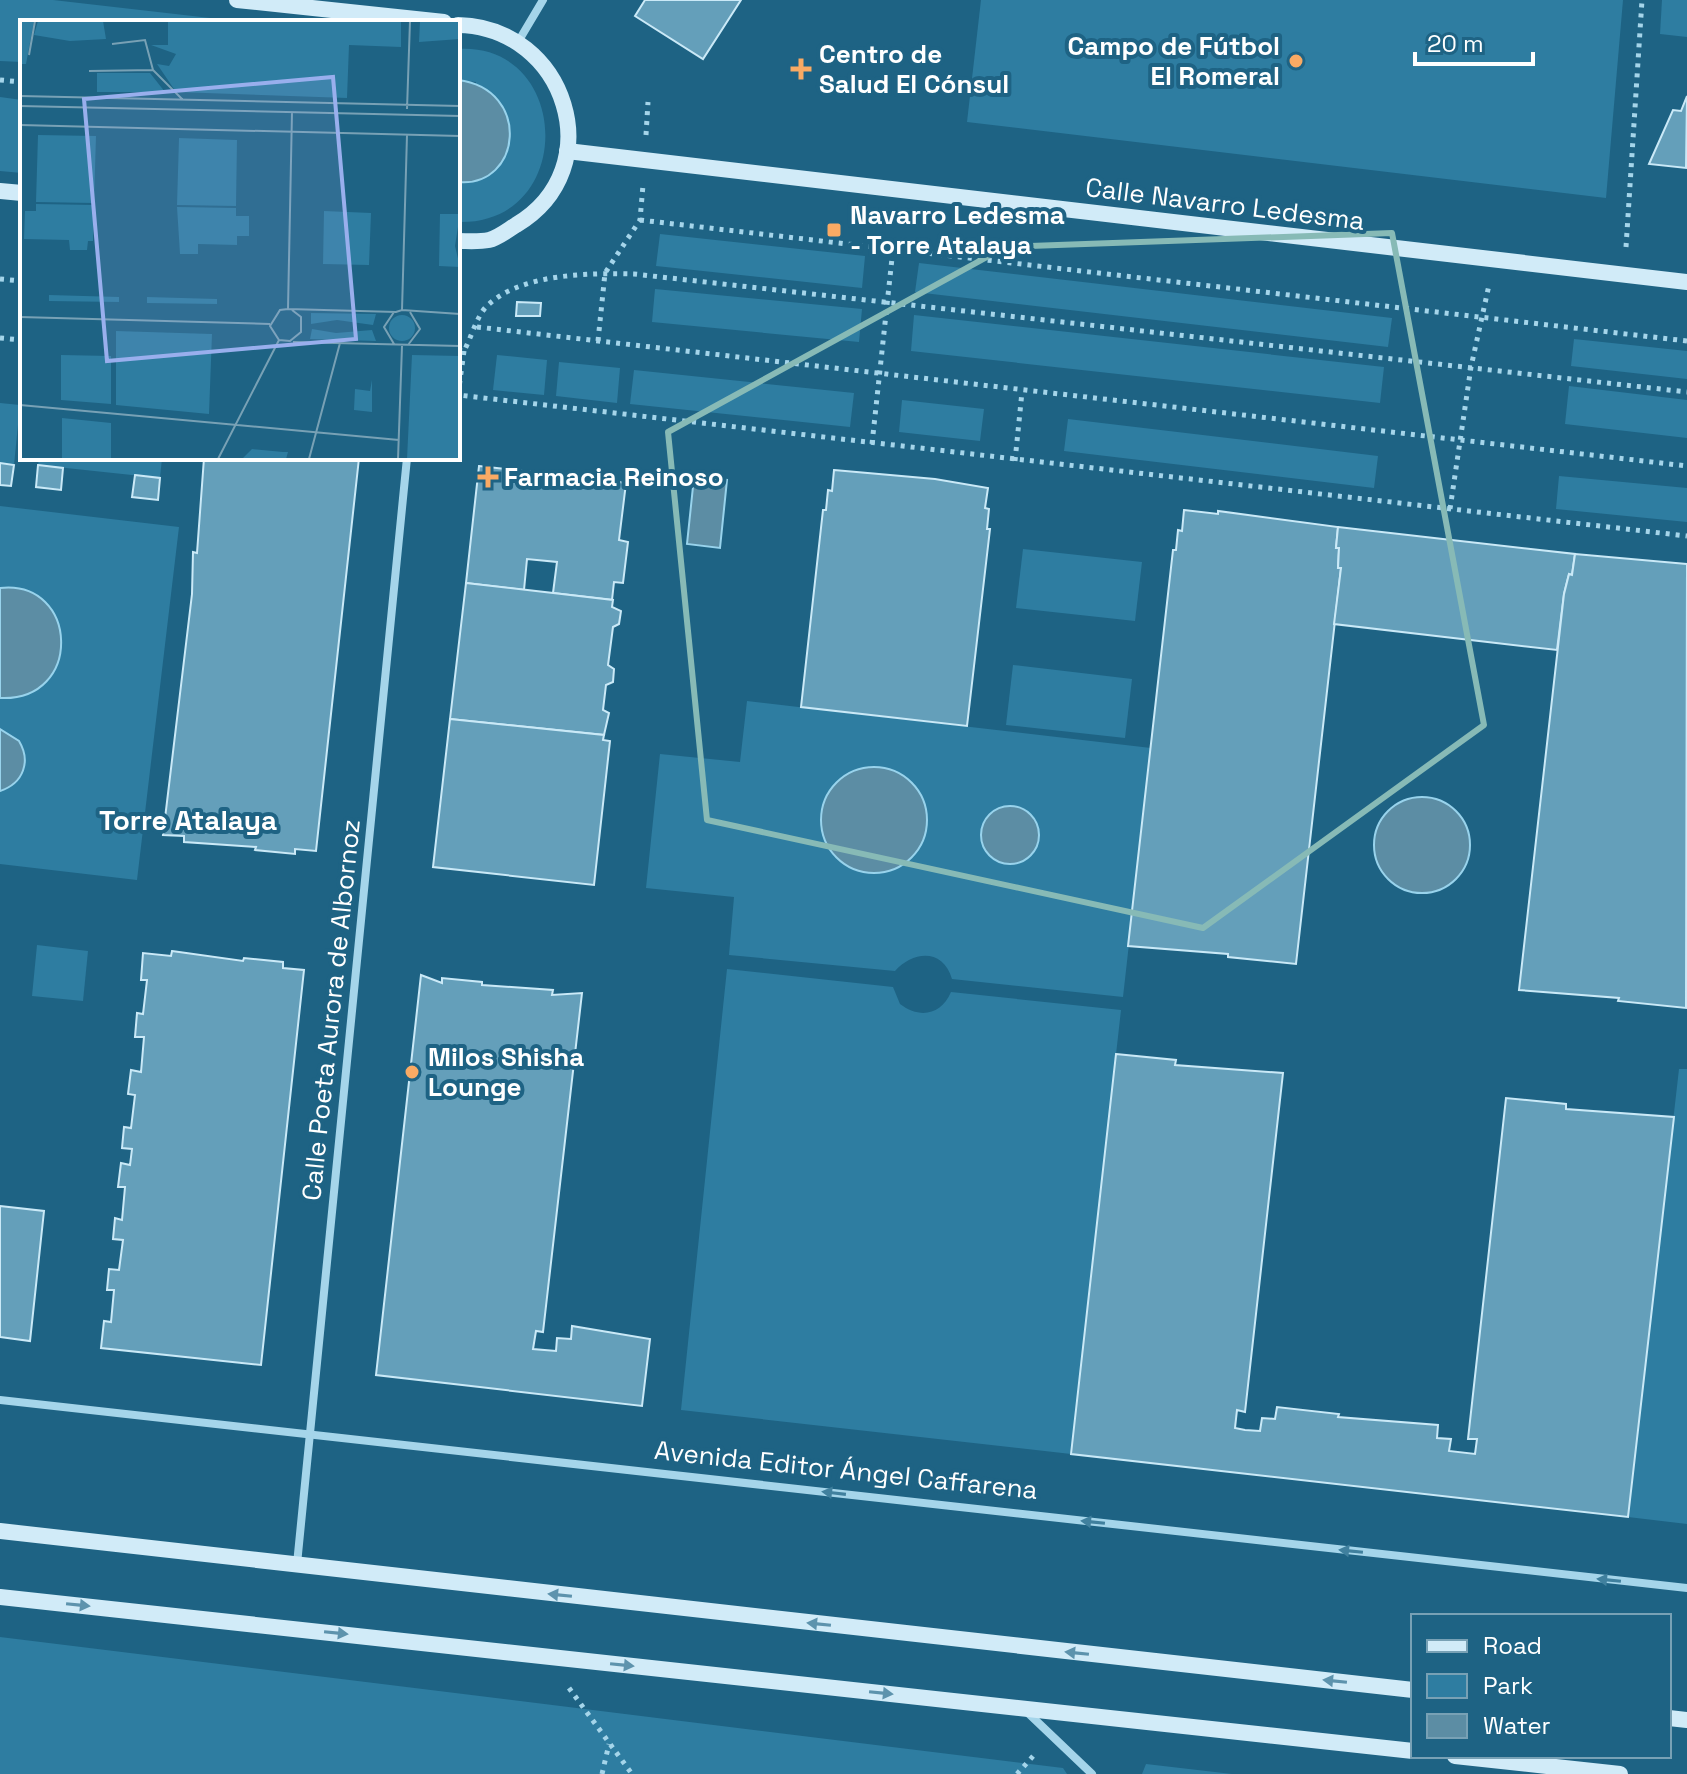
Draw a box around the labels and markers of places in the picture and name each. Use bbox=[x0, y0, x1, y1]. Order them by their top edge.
place label: Campo de Fútbol El Romeral bbox=[1068, 29, 1280, 93]
place label: Centro de Salud El Cónsul bbox=[819, 37, 1009, 101]
marker: Campo de Fútbol El Romeral bbox=[1287, 52, 1305, 70]
marker: Centro de Salud El Cónsul bbox=[790, 58, 812, 80]
place label: Navarro Ledesma - Torre Atalaya bbox=[850, 198, 1065, 262]
marker: Navarro Ledesma - Torre Atalaya bbox=[825, 221, 843, 239]
place label: Farmacia Reinoso bbox=[504, 460, 724, 494]
marker: Farmacia Reinoso bbox=[479, 468, 497, 486]
place label: Milos Shisha Lounge bbox=[428, 1040, 584, 1104]
marker: Milos Shisha Lounge bbox=[403, 1063, 421, 1081]

